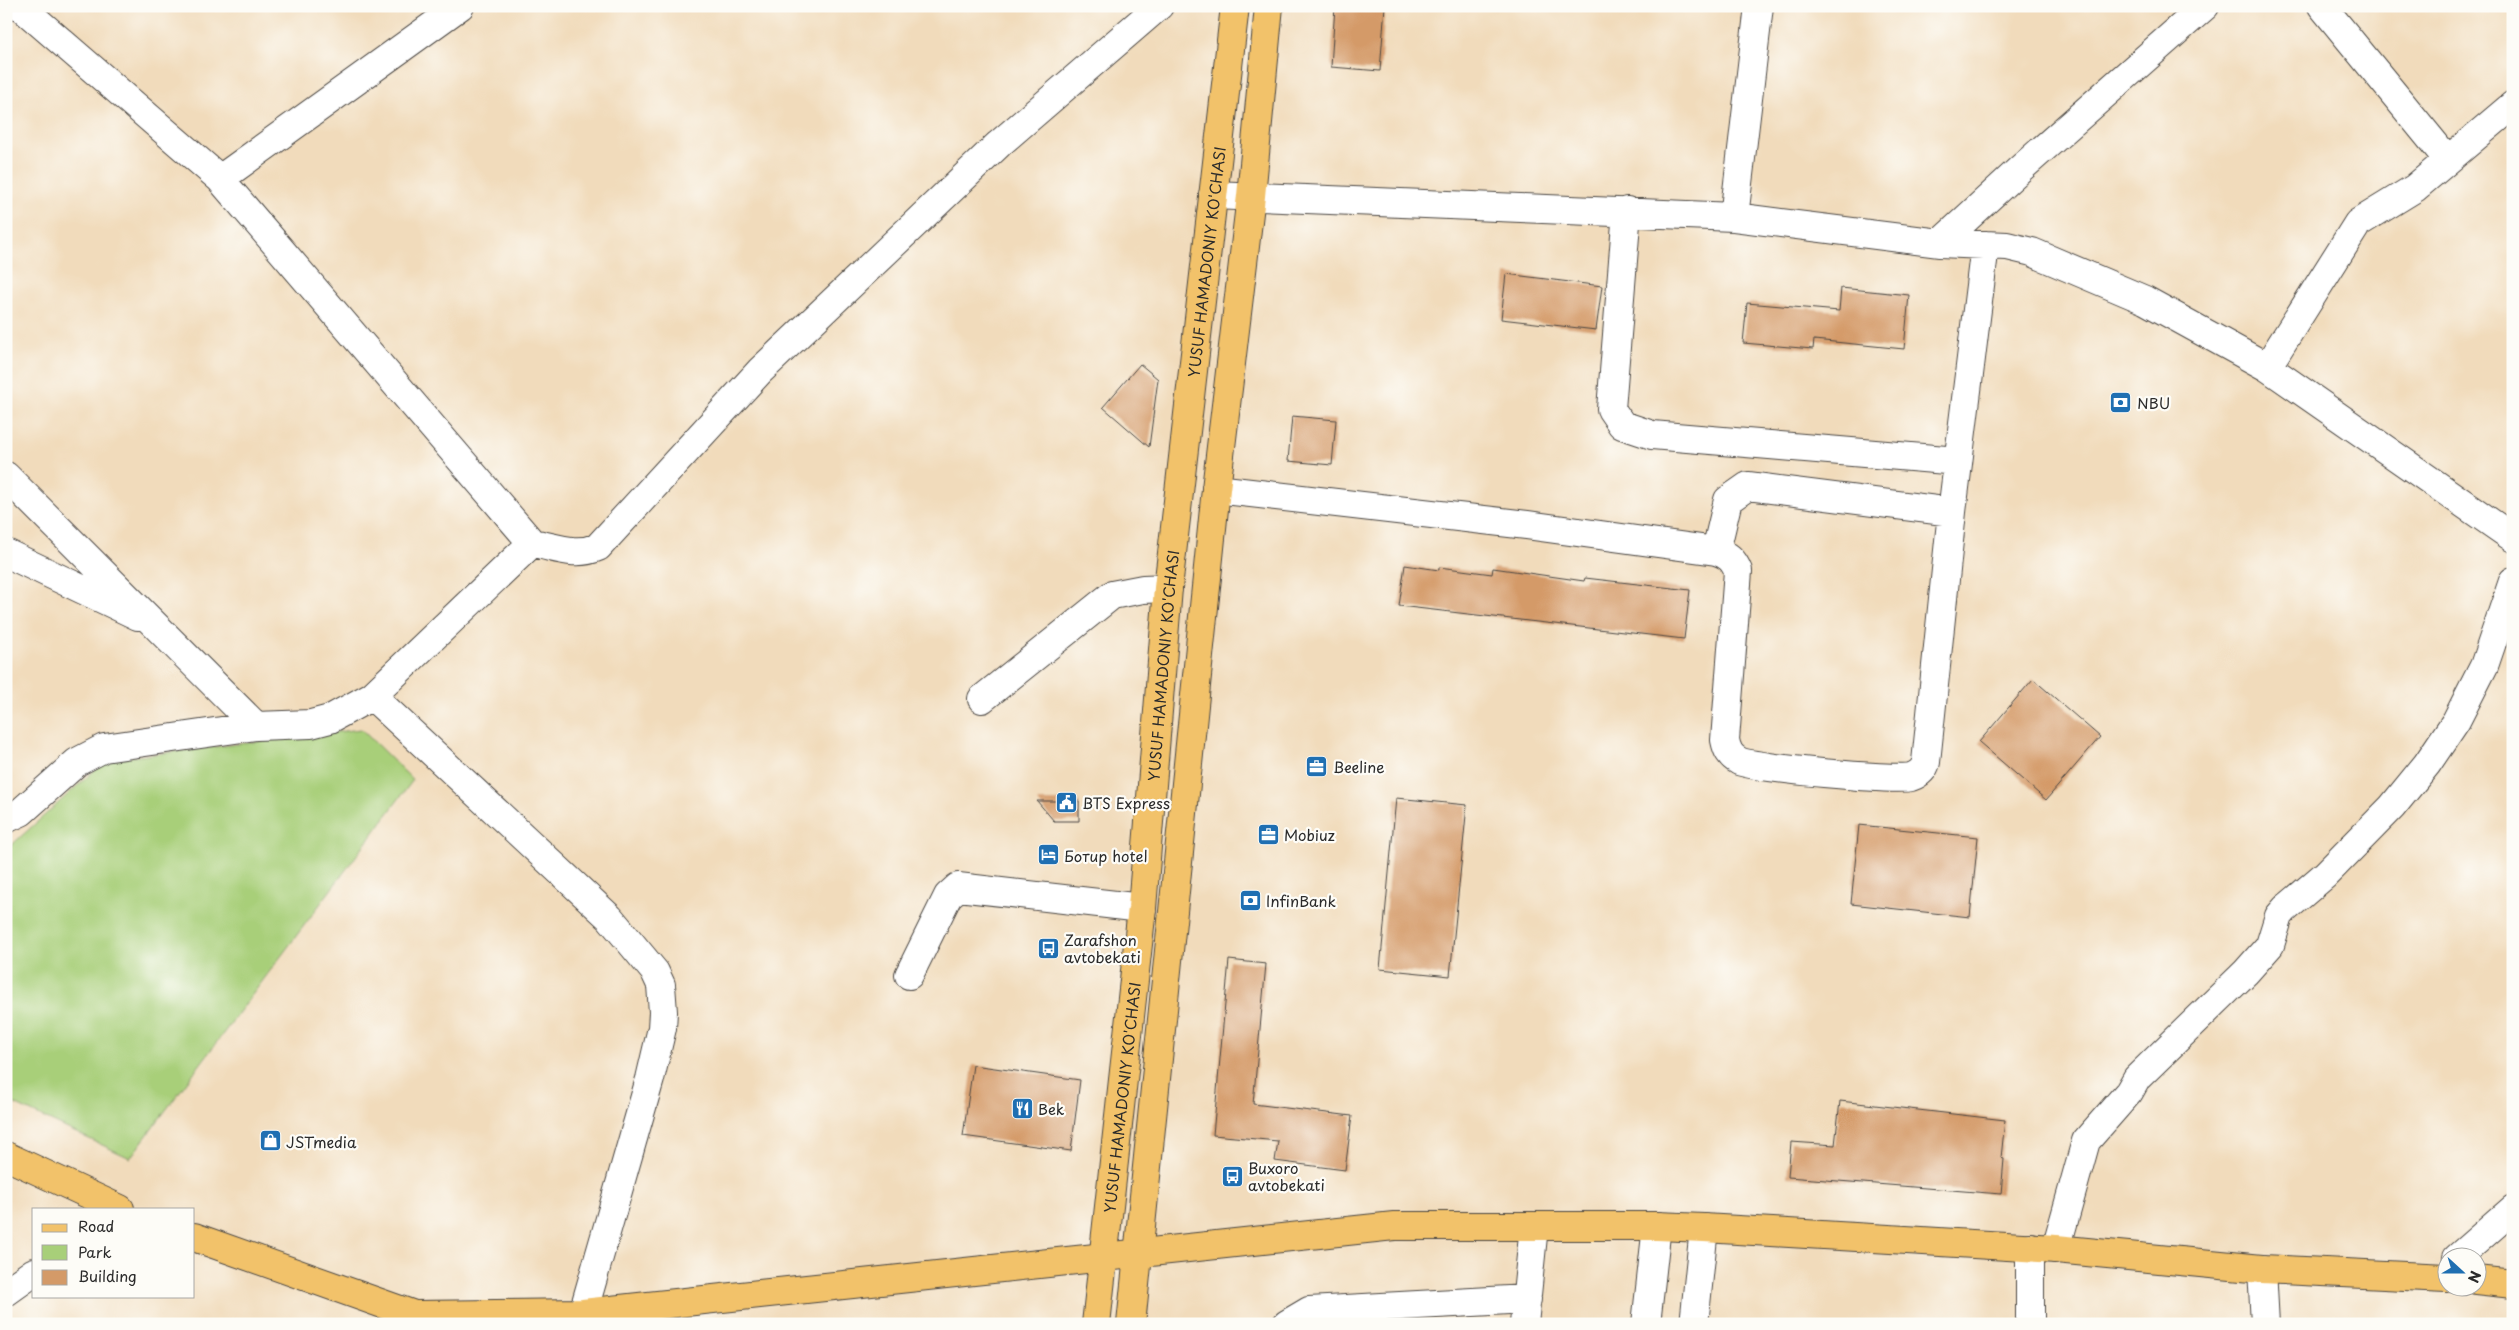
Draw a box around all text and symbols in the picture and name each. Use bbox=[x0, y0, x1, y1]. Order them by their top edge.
street label: YUSUF HAMADONIY KO'CHASI bbox=[1181, 145, 1230, 378]
bank icon: NBU bbox=[2109, 390, 2133, 414]
place label: NBU bbox=[2137, 391, 2170, 414]
street label: YUSUF HAMADONIY KO'CHASI bbox=[1141, 548, 1184, 782]
office icon: Beeline bbox=[1305, 754, 1329, 778]
place label: Beeline bbox=[1333, 755, 1385, 778]
public building icon: BTS Express bbox=[1054, 790, 1078, 814]
place label: BTS Express bbox=[1082, 791, 1170, 814]
office icon: Mobiuz bbox=[1256, 822, 1280, 846]
place label: Mobiuz bbox=[1284, 823, 1335, 846]
hotel icon: Ботир hotel bbox=[1036, 843, 1060, 867]
place label: Ботир hotel bbox=[1064, 844, 1147, 867]
bank icon: InfinBank bbox=[1238, 888, 1262, 912]
place label: InfinBank bbox=[1266, 889, 1336, 912]
place label: Zarafshon avtobekati bbox=[1064, 928, 1141, 968]
bus stop icon: Zarafshon avtobekati bbox=[1036, 936, 1060, 960]
street label: YUSUF HAMADONIY KO'CHASI bbox=[1097, 981, 1145, 1214]
restaurant icon: Bek bbox=[1010, 1096, 1034, 1120]
place label: Bek bbox=[1038, 1097, 1065, 1120]
shop icon: JSTmedia bbox=[258, 1129, 282, 1153]
place label: JSTmedia bbox=[286, 1130, 357, 1153]
place label: Buxoro avtobekati bbox=[1248, 1156, 1325, 1196]
bus stop icon: Buxoro avtobekati bbox=[1220, 1164, 1244, 1188]
legend bbox=[32, 1208, 195, 1298]
text: Road bbox=[78, 1214, 114, 1237]
text: Park bbox=[78, 1240, 112, 1263]
north arrow bbox=[2436, 1248, 2486, 1298]
text: Building bbox=[78, 1264, 137, 1287]
text: N bbox=[2463, 1268, 2486, 1286]

